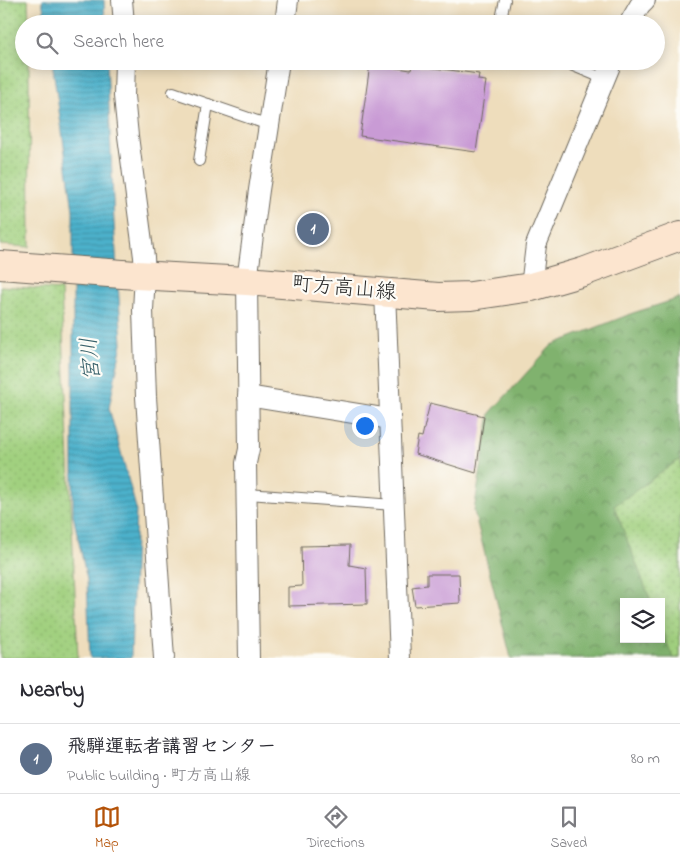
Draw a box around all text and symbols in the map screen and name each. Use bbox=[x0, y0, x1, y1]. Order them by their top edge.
search box bbox=[15, 15, 665, 70]
icon: search bbox=[33, 29, 61, 57]
text: Search here bbox=[73, 29, 164, 56]
pin: 1 bbox=[297, 210, 329, 248]
street label: 町方高山線 bbox=[290, 269, 398, 309]
water label: 宮川 bbox=[74, 336, 110, 382]
your location bbox=[352, 413, 378, 439]
map controls bbox=[620, 598, 665, 643]
button: layers bbox=[620, 598, 665, 643]
text: Nearby bbox=[20, 676, 84, 706]
text: 飛騨運転者講習センター bbox=[67, 734, 276, 761]
text: 1 bbox=[33, 747, 39, 771]
text: 80 m bbox=[631, 747, 660, 771]
text: Public building · 町方高山線 bbox=[67, 764, 251, 788]
tab: Map bbox=[93, 803, 121, 854]
tab: Directions bbox=[307, 803, 365, 854]
tab: Saved bbox=[551, 803, 587, 854]

